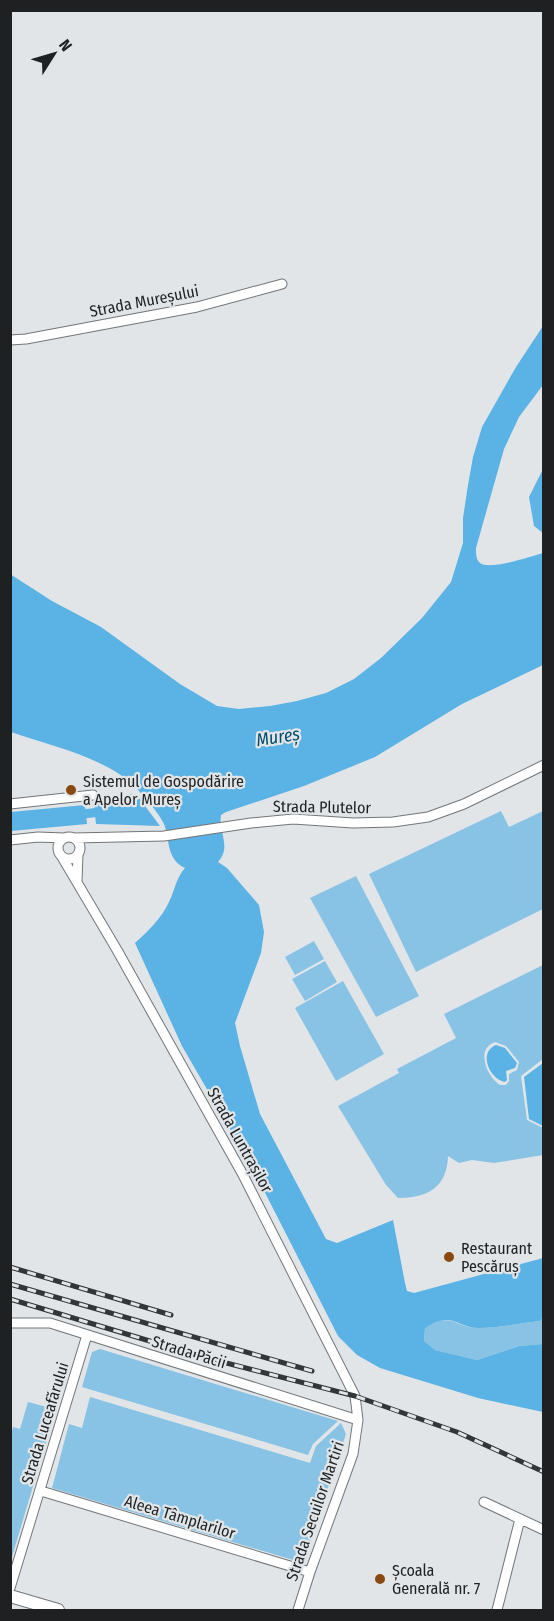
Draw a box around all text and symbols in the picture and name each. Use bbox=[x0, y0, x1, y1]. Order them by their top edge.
north arrow bbox=[24, 24, 84, 84]
text: N bbox=[55, 36, 76, 55]
street label: Strada Mureșului bbox=[88, 281, 200, 322]
water label: Mureș bbox=[255, 723, 302, 751]
place label: Sistemul de Gospodărire a Apelor Mureș bbox=[83, 772, 244, 810]
marker: Sistemul de Gospodărire a Apelor Mureș bbox=[64, 783, 78, 797]
street label: Strada Plutelor bbox=[273, 797, 372, 817]
street label: Strada Luntrașilor bbox=[202, 1084, 277, 1197]
place label: Restaurant Pescăruș bbox=[461, 1239, 533, 1277]
marker: Restaurant Pescăruș bbox=[442, 1250, 456, 1264]
street label: Strada Păcii bbox=[150, 1332, 228, 1372]
street label: Strada Luceafărului bbox=[17, 1360, 73, 1486]
street label: Strada Secuilor Martiri bbox=[282, 1438, 348, 1584]
street label: Aleea Tâmplarilor bbox=[122, 1491, 238, 1543]
place label: Școala Generală nr. 7 bbox=[392, 1561, 481, 1598]
marker: Școala Generală nr. 7 bbox=[373, 1572, 387, 1586]

